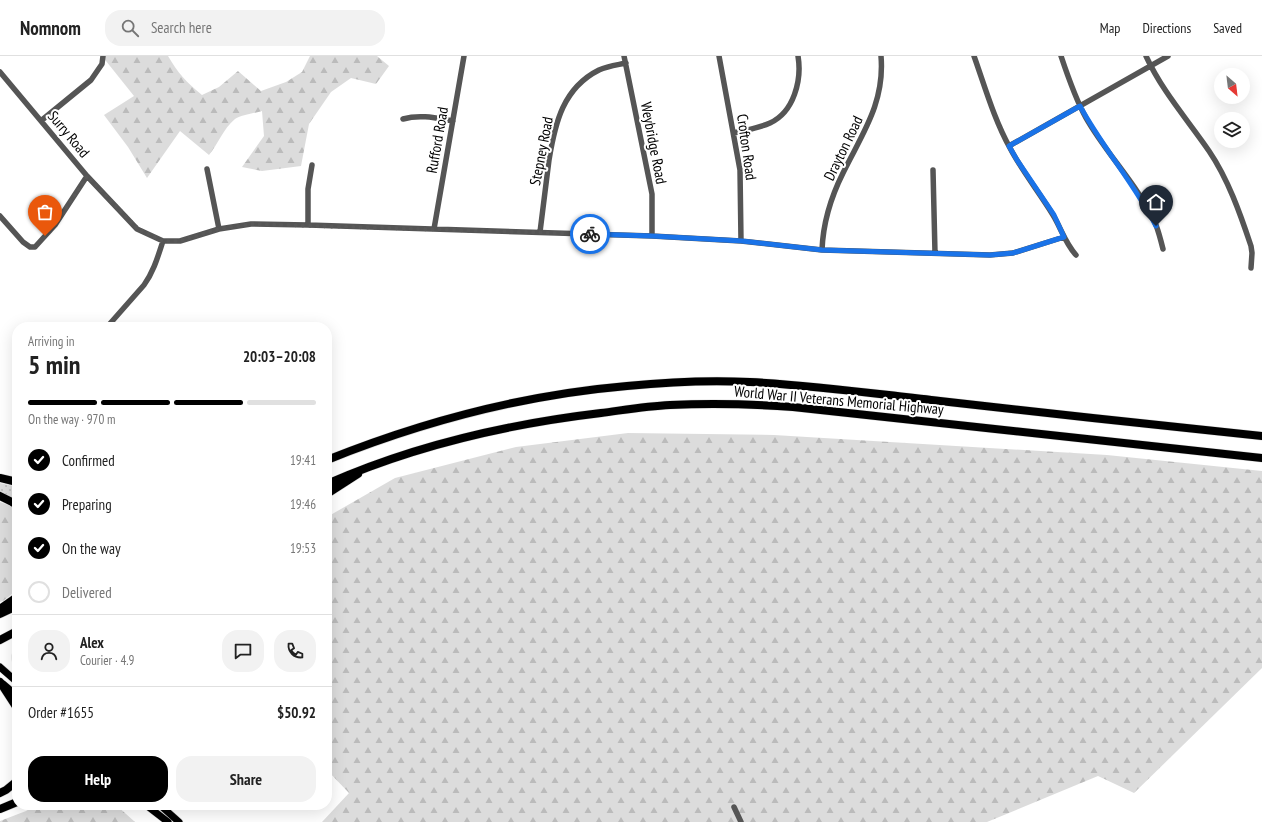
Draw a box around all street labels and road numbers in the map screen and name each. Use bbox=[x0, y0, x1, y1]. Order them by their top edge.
street label: Weybridge Road bbox=[637, 100, 671, 186]
street label: Rufford Road bbox=[422, 105, 452, 175]
street label: Surry Road bbox=[44, 107, 94, 161]
street label: Crofton Road bbox=[733, 113, 761, 181]
street label: Drayton Road bbox=[819, 113, 867, 183]
street label: Stepney Road bbox=[525, 115, 557, 187]
street label: World War II Veterans Memorial Highway bbox=[733, 381, 945, 419]

